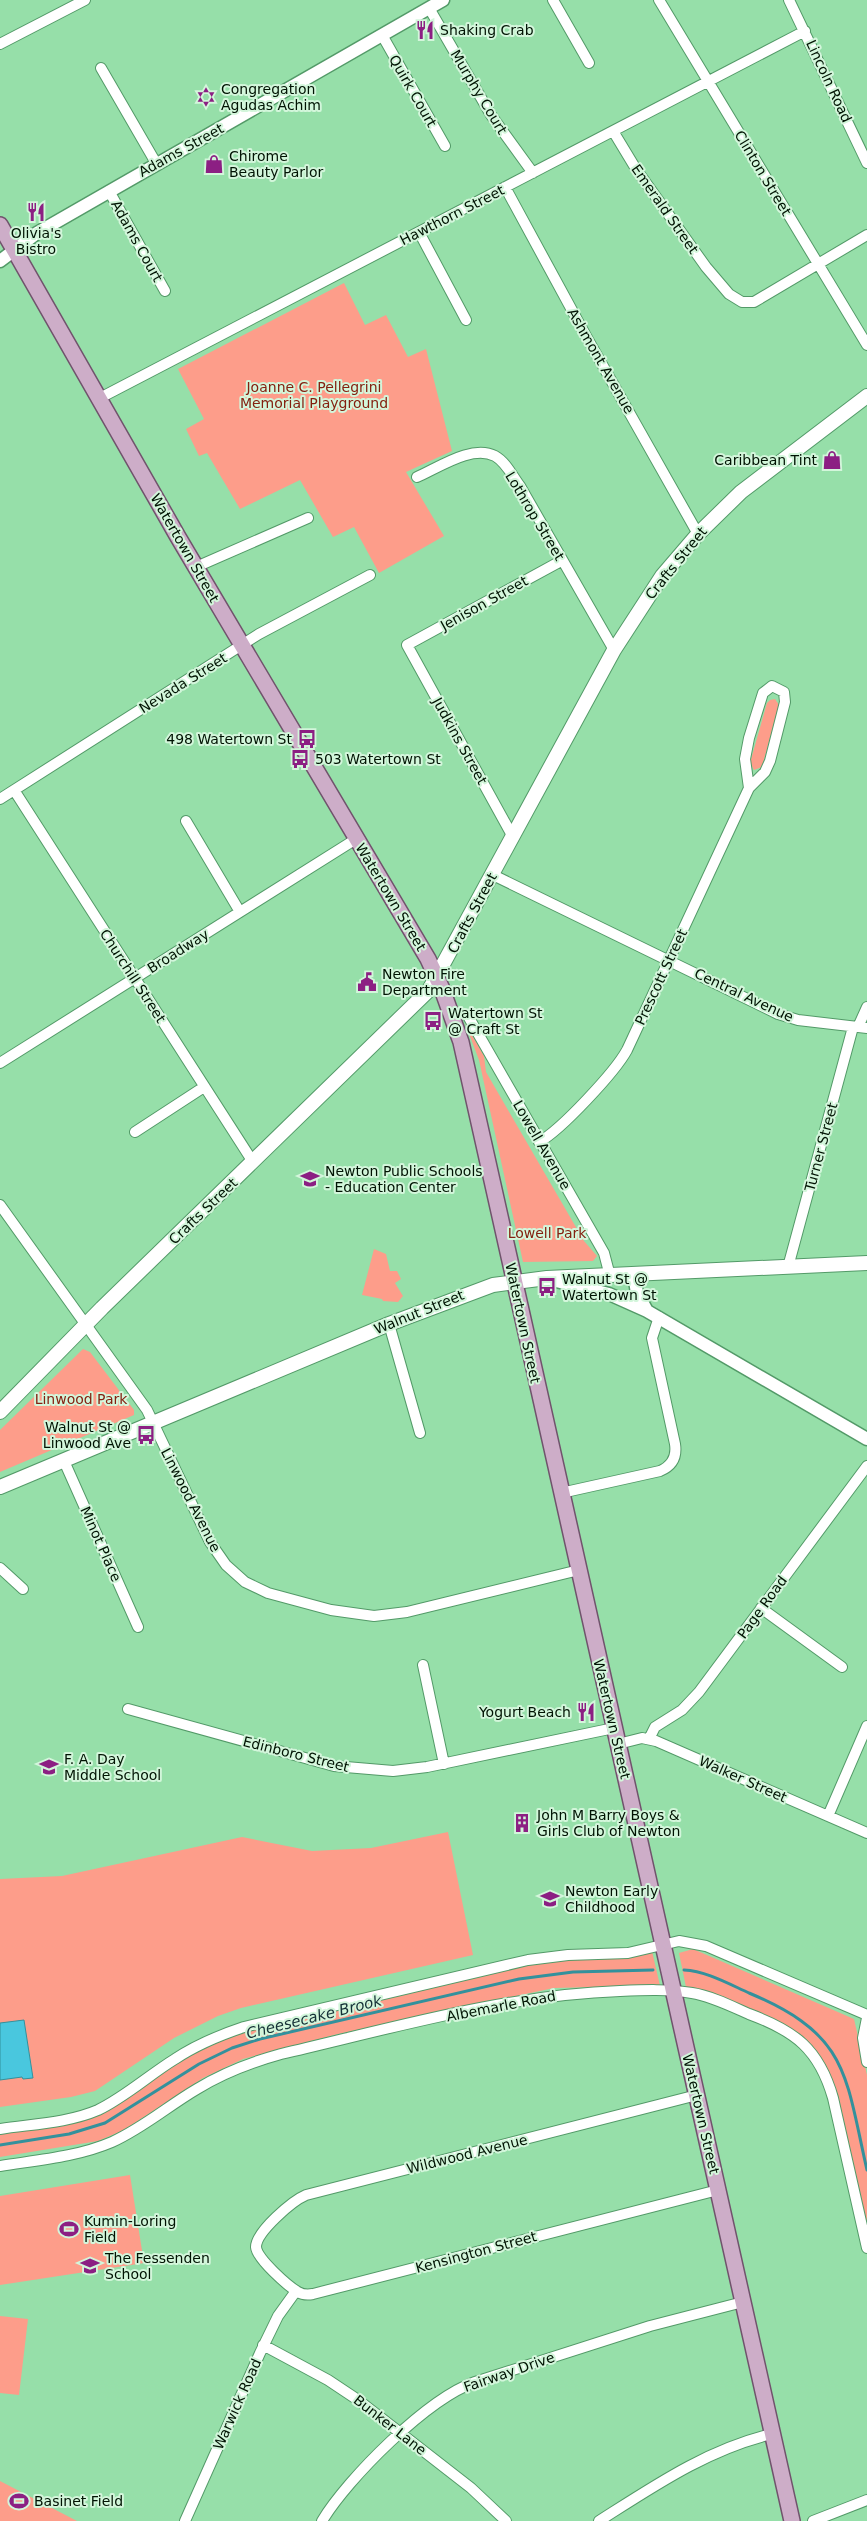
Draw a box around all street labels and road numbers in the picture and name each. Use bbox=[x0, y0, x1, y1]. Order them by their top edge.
street label: Lincoln Road bbox=[803, 37, 855, 125]
street label: Murphy Court bbox=[448, 47, 511, 138]
street label: Quirk Court bbox=[386, 52, 440, 130]
street label: Adams Street bbox=[136, 120, 227, 180]
street label: Clinton Street bbox=[731, 128, 795, 219]
street label: Emerald Street bbox=[628, 161, 702, 257]
street label: Hawthorn Street bbox=[397, 182, 507, 248]
street label: Adams Court bbox=[108, 197, 166, 285]
street label: Ashmont Avenue bbox=[564, 306, 638, 416]
street label: Lothrop Street bbox=[502, 469, 568, 564]
street label: Watertown Street bbox=[147, 491, 223, 606]
street label: Crafts Street bbox=[642, 523, 710, 602]
street label: Jenison Street bbox=[437, 572, 531, 634]
street label: Nevada Street bbox=[136, 649, 230, 716]
street label: Judkins Street bbox=[429, 694, 491, 788]
street label: Watertown Street bbox=[353, 840, 430, 954]
street label: Crafts Street bbox=[444, 870, 500, 956]
street label: Churchill Street bbox=[97, 926, 169, 1026]
street label: Broadway bbox=[144, 926, 212, 976]
street label: Prescott Street bbox=[632, 926, 690, 1027]
street label: Central Avenue bbox=[692, 965, 796, 1025]
street label: Lowell Avenue bbox=[510, 1098, 574, 1192]
street label: Turner Street bbox=[801, 1100, 841, 1194]
street label: Crafts Street bbox=[166, 1174, 241, 1248]
street label: Watertown Street bbox=[502, 1261, 544, 1385]
street label: Walnut Street bbox=[372, 1286, 467, 1337]
street label: Linwood Avenue bbox=[158, 1445, 224, 1555]
street label: Minot Place bbox=[77, 1504, 125, 1584]
street label: Page Road bbox=[734, 1573, 790, 1641]
street label: Watertown Street bbox=[590, 1657, 634, 1781]
street label: Edinboro Street bbox=[241, 1733, 351, 1775]
street label: Walker Street bbox=[697, 1752, 790, 1806]
street label: Albemarle Road bbox=[445, 1988, 557, 2024]
street label: Watertown Street bbox=[679, 2052, 723, 2176]
street label: Wildwood Avenue bbox=[405, 2131, 529, 2177]
street label: Kensington Street bbox=[414, 2228, 539, 2276]
street label: Fairway Drive bbox=[461, 2349, 557, 2395]
street label: Warwick Road bbox=[210, 2356, 264, 2452]
street label: Bunker Lane bbox=[351, 2392, 429, 2458]

